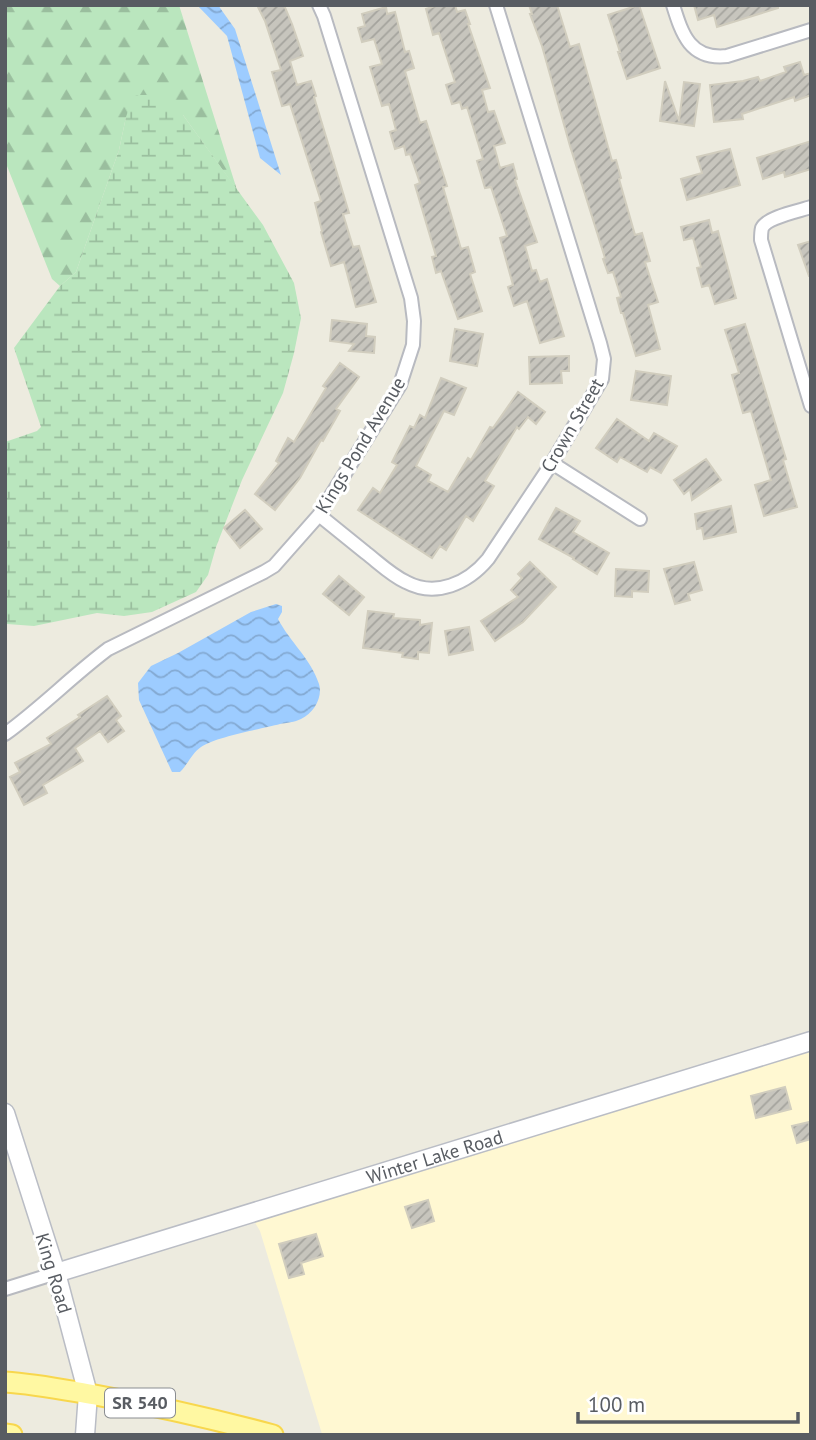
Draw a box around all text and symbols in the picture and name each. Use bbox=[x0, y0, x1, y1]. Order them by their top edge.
street label: Kings Pond Avenue bbox=[310, 372, 410, 518]
street label: Crown Street bbox=[535, 373, 609, 476]
street label: Winter Lake Road bbox=[363, 1124, 506, 1189]
street label: King Road bbox=[30, 1230, 78, 1316]
scale bar bbox=[578, 1380, 798, 1424]
road number: SR 540 bbox=[105, 1388, 175, 1418]
text: 100 m bbox=[588, 1391, 645, 1418]

